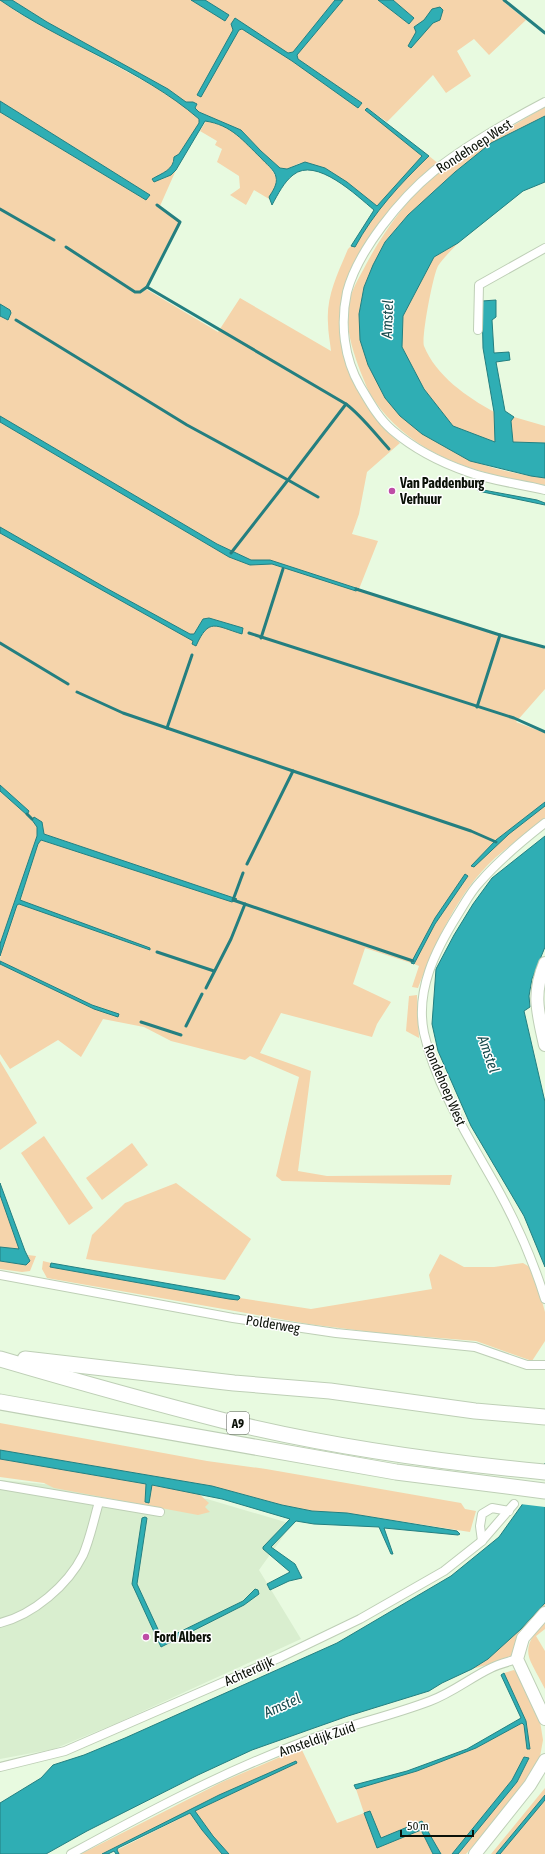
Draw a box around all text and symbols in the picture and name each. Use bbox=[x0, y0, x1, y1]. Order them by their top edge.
street label: Rondehoep West bbox=[433, 116, 515, 176]
water label: Amstel bbox=[378, 299, 396, 339]
place label: Van Paddenburg Verhuur bbox=[399, 475, 485, 507]
marker: Van Paddenburg Verhuur bbox=[387, 486, 397, 496]
water label: Amstel bbox=[474, 1032, 503, 1075]
street label: Rondehoep West bbox=[421, 1042, 469, 1128]
street label: Polderweg bbox=[245, 1312, 301, 1336]
road number: A9 bbox=[227, 1412, 249, 1434]
place label: Ford Albers bbox=[154, 1629, 211, 1645]
marker: Ford Albers bbox=[141, 1632, 151, 1642]
street label: Achterdijk bbox=[222, 1653, 276, 1689]
water label: Amstel bbox=[260, 1689, 303, 1721]
street label: Amsteldijk Zuid bbox=[277, 1718, 357, 1760]
scale bar bbox=[401, 1812, 473, 1838]
text: 50 m bbox=[407, 1819, 429, 1833]

